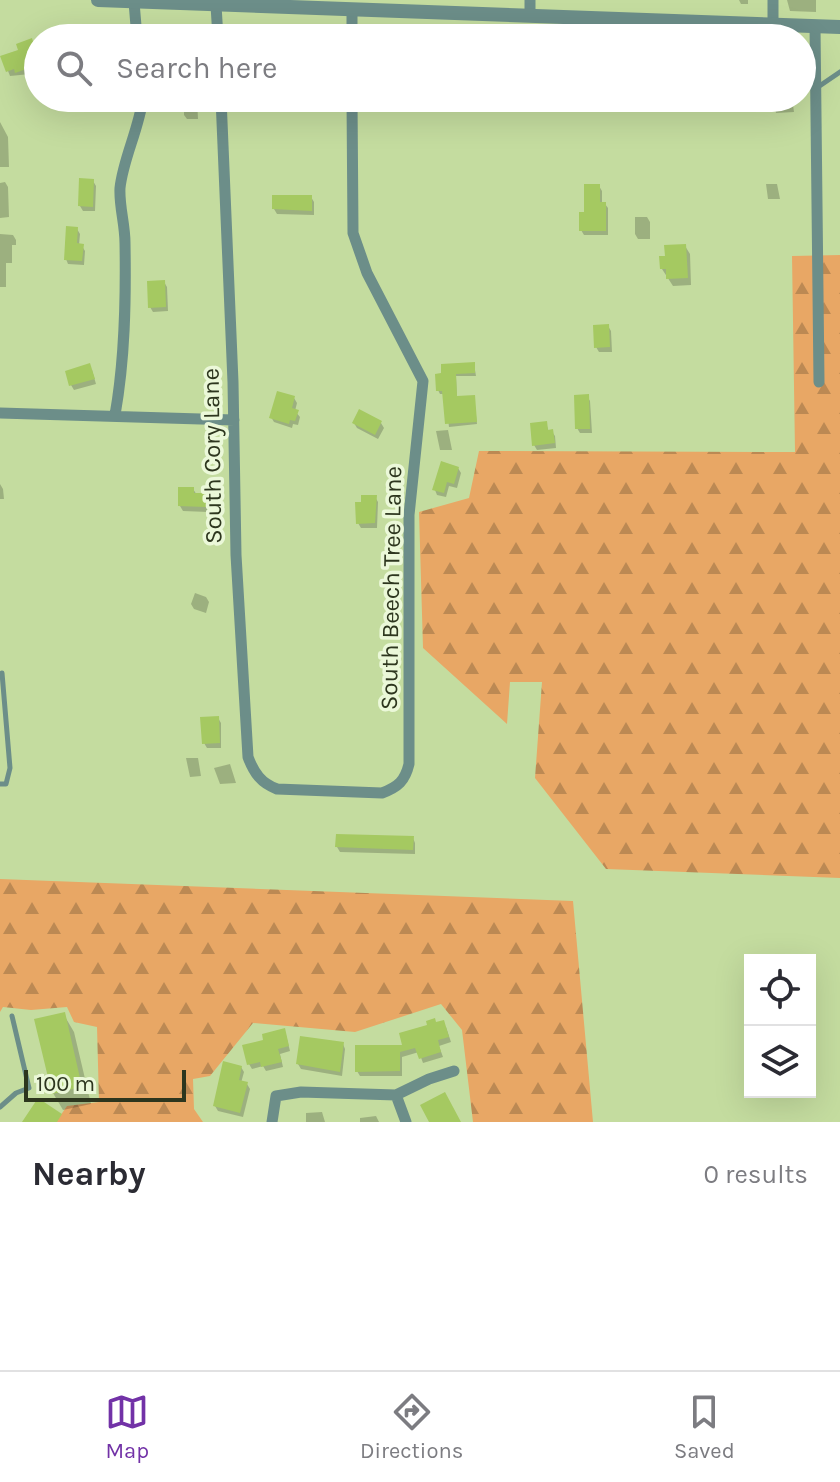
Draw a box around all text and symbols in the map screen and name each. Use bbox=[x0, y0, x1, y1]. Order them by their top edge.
search box bbox=[24, 24, 816, 112]
icon: search bbox=[52, 46, 96, 90]
text: Search here bbox=[116, 50, 277, 86]
street label: South Cory Lane bbox=[196, 368, 228, 544]
street label: South Beech Tree Lane bbox=[375, 466, 407, 710]
map controls bbox=[744, 954, 816, 1098]
button: locate bbox=[744, 954, 816, 1026]
button: layers bbox=[744, 1026, 816, 1098]
scale bar bbox=[24, 1066, 186, 1102]
text: 100 m bbox=[36, 1071, 95, 1097]
text: Nearby bbox=[32, 1154, 146, 1194]
text: 0 results bbox=[704, 1159, 808, 1190]
tab: Map bbox=[105, 1390, 149, 1464]
tab: Directions bbox=[360, 1390, 463, 1464]
tab: Saved bbox=[674, 1390, 735, 1464]

